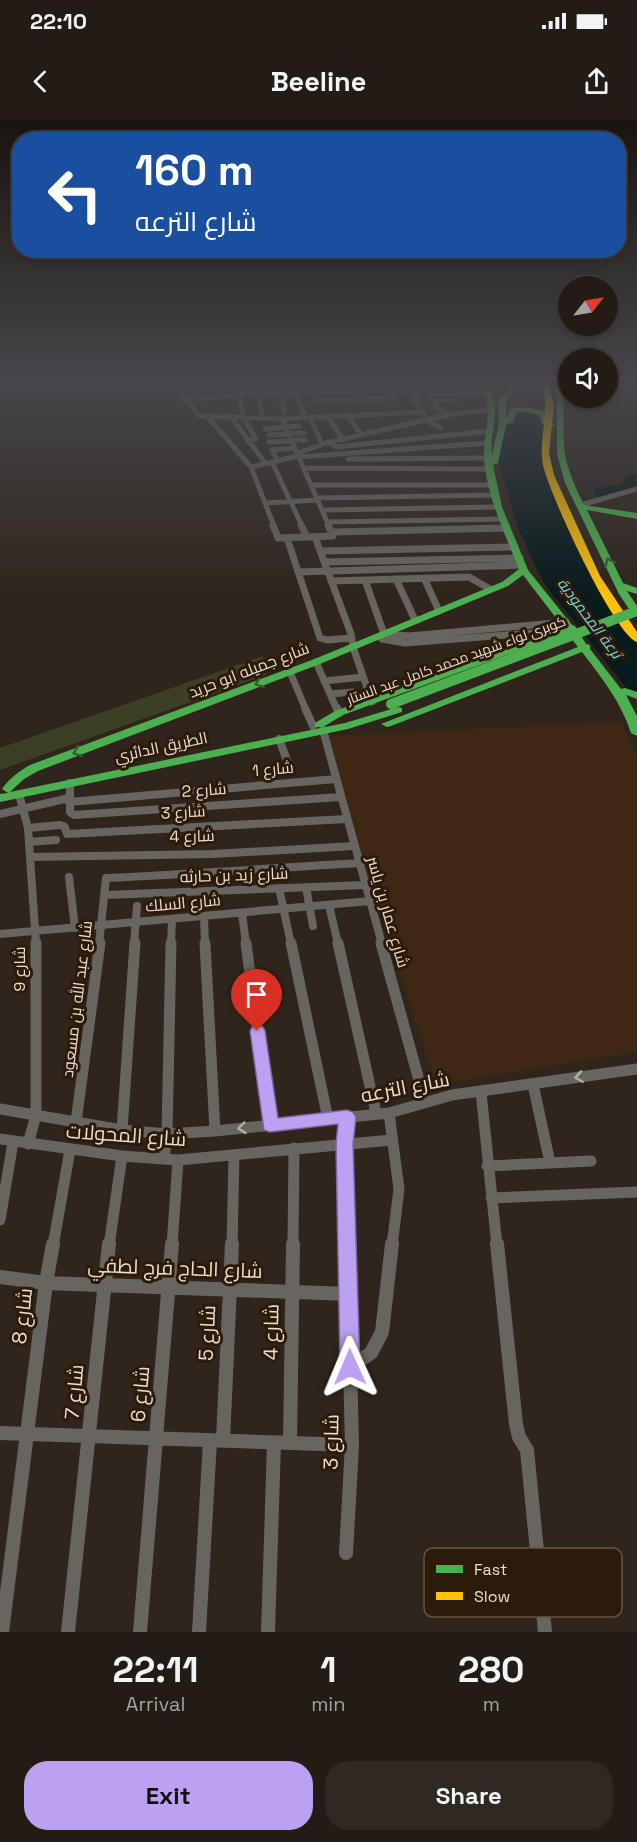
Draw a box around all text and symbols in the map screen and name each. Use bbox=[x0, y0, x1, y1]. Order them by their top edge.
text: 22:10 bbox=[30, 7, 87, 35]
text: Beeline bbox=[271, 64, 366, 99]
icon: back bbox=[24, 65, 57, 98]
icon: share bbox=[580, 65, 613, 98]
text: 160 m bbox=[135, 144, 254, 197]
icon: left bbox=[36, 156, 114, 234]
text: شارع الترعه bbox=[135, 204, 257, 239]
north arrow bbox=[558, 276, 618, 336]
map controls bbox=[558, 276, 618, 408]
button: sound bbox=[558, 348, 618, 408]
one-way arrow bbox=[605, 557, 617, 568]
water label: ترعة المحمودية bbox=[554, 574, 628, 664]
street label: كوبرى لواء شهيد محمد كامل عبد الستار bbox=[343, 612, 568, 709]
street label: شارع جميله ابو حريد bbox=[186, 637, 313, 704]
one-way arrow bbox=[255, 676, 265, 689]
street label: الطريق الدائري bbox=[113, 727, 210, 770]
one-way arrow bbox=[72, 745, 83, 757]
street label: شارع 1 bbox=[251, 757, 295, 782]
street label: شارع 2 bbox=[181, 778, 227, 803]
street label: شارع 3 bbox=[160, 800, 206, 825]
street label: شارع 4 bbox=[169, 825, 215, 848]
street label: شارع عمار بن ياسر bbox=[361, 853, 414, 970]
street label: شارع زيد بن حارثه bbox=[179, 863, 289, 888]
street label: شارع السلك bbox=[144, 889, 222, 918]
street label: شارع عبد الله بن مسعود bbox=[57, 919, 98, 1079]
street label: شارع 9 bbox=[9, 947, 31, 991]
pin bbox=[231, 969, 282, 1031]
icon: arrive bbox=[240, 978, 273, 1011]
street label: شارع الترعه bbox=[358, 1066, 452, 1109]
one-way arrow bbox=[575, 1071, 584, 1083]
street label: شارع المحولات bbox=[65, 1118, 187, 1153]
one-way arrow bbox=[237, 1122, 246, 1134]
street label: شارع الحاج فرج لطفي bbox=[87, 1252, 263, 1287]
street label: شارع 8 bbox=[6, 1286, 39, 1346]
street label: شارع 5 bbox=[193, 1304, 222, 1362]
street label: شارع 4 bbox=[258, 1304, 285, 1360]
position arrow bbox=[318, 1335, 382, 1399]
street label: شارع 7 bbox=[59, 1363, 90, 1421]
street label: شارع 6 bbox=[125, 1365, 156, 1423]
street label: شارع 3 bbox=[318, 1414, 345, 1470]
legend bbox=[424, 1548, 622, 1617]
text: Fast bbox=[474, 1559, 507, 1580]
text: Slow bbox=[474, 1586, 510, 1607]
text: 22:11 bbox=[113, 1647, 199, 1693]
text: 1 bbox=[320, 1647, 337, 1693]
text: 280 bbox=[458, 1647, 524, 1693]
text: Arrival bbox=[126, 1691, 185, 1717]
text: min bbox=[311, 1691, 346, 1717]
text: m bbox=[483, 1691, 500, 1717]
button: Exit bbox=[24, 1761, 313, 1830]
button: Share bbox=[325, 1761, 613, 1830]

